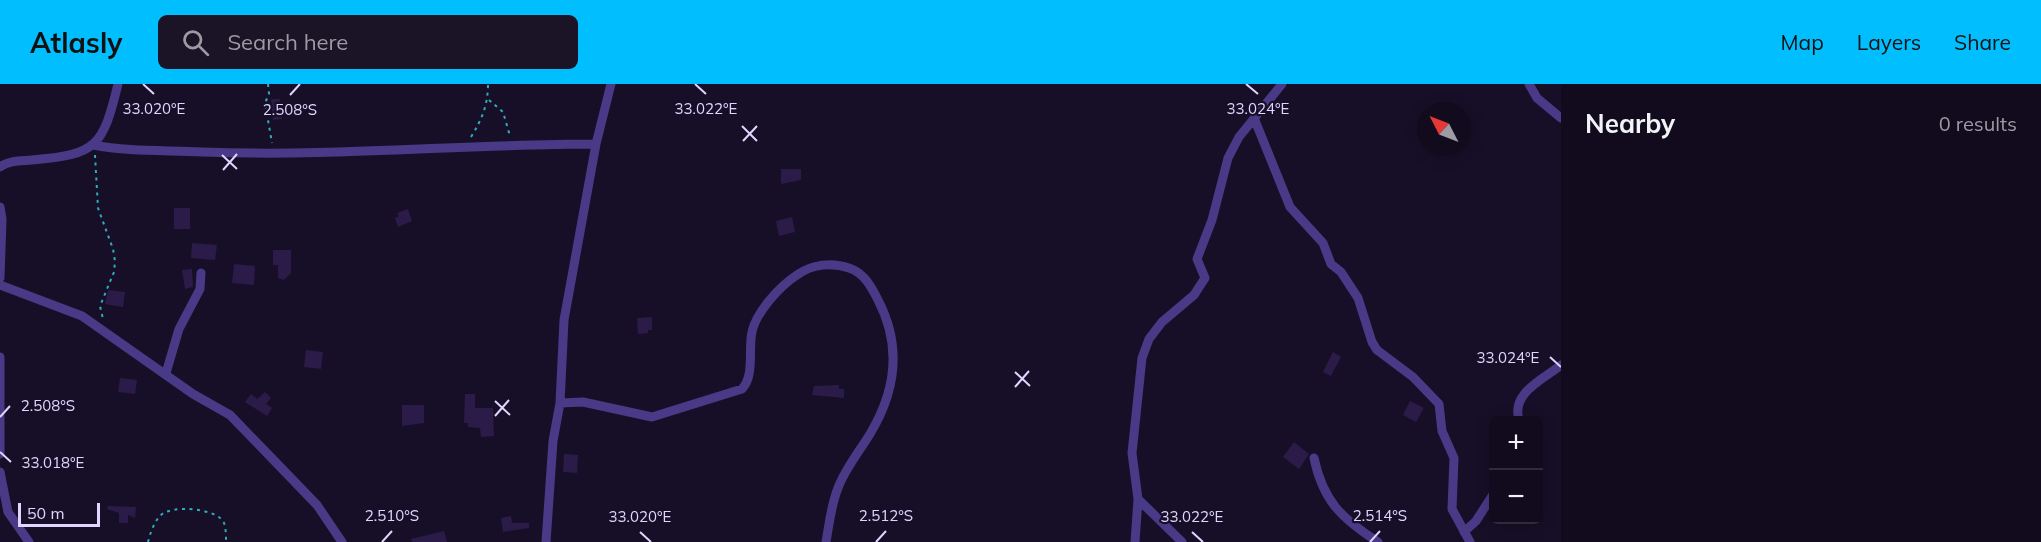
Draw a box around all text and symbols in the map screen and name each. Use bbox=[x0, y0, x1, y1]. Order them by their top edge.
search box bbox=[158, 15, 578, 69]
text: Atlasly bbox=[30, 25, 122, 60]
icon: search bbox=[179, 26, 212, 59]
text: Search here bbox=[227, 28, 348, 56]
text: Map bbox=[1781, 29, 1824, 55]
text: Layers bbox=[1857, 29, 1921, 55]
text: Share bbox=[1954, 29, 2011, 55]
text: 33.020°E bbox=[123, 99, 186, 118]
text: 33.022°E bbox=[675, 99, 738, 118]
text: 33.024°E bbox=[1227, 99, 1290, 118]
text: 2.508°S bbox=[263, 100, 317, 119]
north arrow bbox=[1417, 102, 1471, 156]
text: Nearby bbox=[1585, 107, 1675, 140]
text: 0 results bbox=[1939, 111, 2017, 136]
text: 33.024°E bbox=[1477, 348, 1540, 367]
text: 2.508°S bbox=[21, 396, 75, 415]
map controls bbox=[1489, 416, 1543, 524]
button: + bbox=[1489, 416, 1543, 470]
text: 33.018°E bbox=[22, 453, 85, 472]
button: − bbox=[1489, 470, 1543, 524]
scale bar bbox=[18, 500, 100, 528]
text: 50 m bbox=[27, 503, 64, 523]
text: 2.510°S bbox=[365, 506, 419, 525]
text: 2.512°S bbox=[859, 506, 913, 525]
text: 2.514°S bbox=[1353, 506, 1407, 525]
text: 33.020°E bbox=[609, 507, 672, 526]
text: 33.022°E bbox=[1161, 507, 1224, 526]

